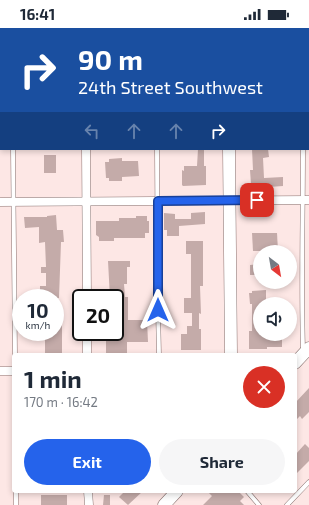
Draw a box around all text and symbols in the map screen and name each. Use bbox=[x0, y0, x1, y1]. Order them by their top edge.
text: 16:41 bbox=[20, 5, 55, 23]
text: 90 m bbox=[78, 42, 143, 76]
icon: right bbox=[12, 44, 64, 96]
text: 24th Street Southwest bbox=[78, 76, 263, 98]
icon: left bbox=[81, 120, 103, 142]
icon: ahead bbox=[123, 120, 145, 142]
icon: ahead bbox=[165, 120, 187, 142]
icon: right bbox=[207, 120, 229, 142]
pin bbox=[240, 183, 274, 217]
icon: arrive bbox=[246, 189, 268, 211]
north arrow bbox=[253, 245, 297, 289]
map controls bbox=[253, 245, 297, 341]
speed limit sign: 20 bbox=[72, 289, 124, 341]
position arrow bbox=[137, 289, 179, 331]
button: sound bbox=[253, 297, 297, 341]
text: 10 bbox=[27, 298, 49, 322]
text: km/h bbox=[26, 319, 50, 331]
text: 1 min bbox=[24, 364, 82, 393]
button: close bbox=[243, 366, 285, 408]
text: 170 m · 16:42 bbox=[24, 394, 98, 410]
button: Exit bbox=[24, 439, 151, 485]
button: Share bbox=[159, 439, 285, 485]

